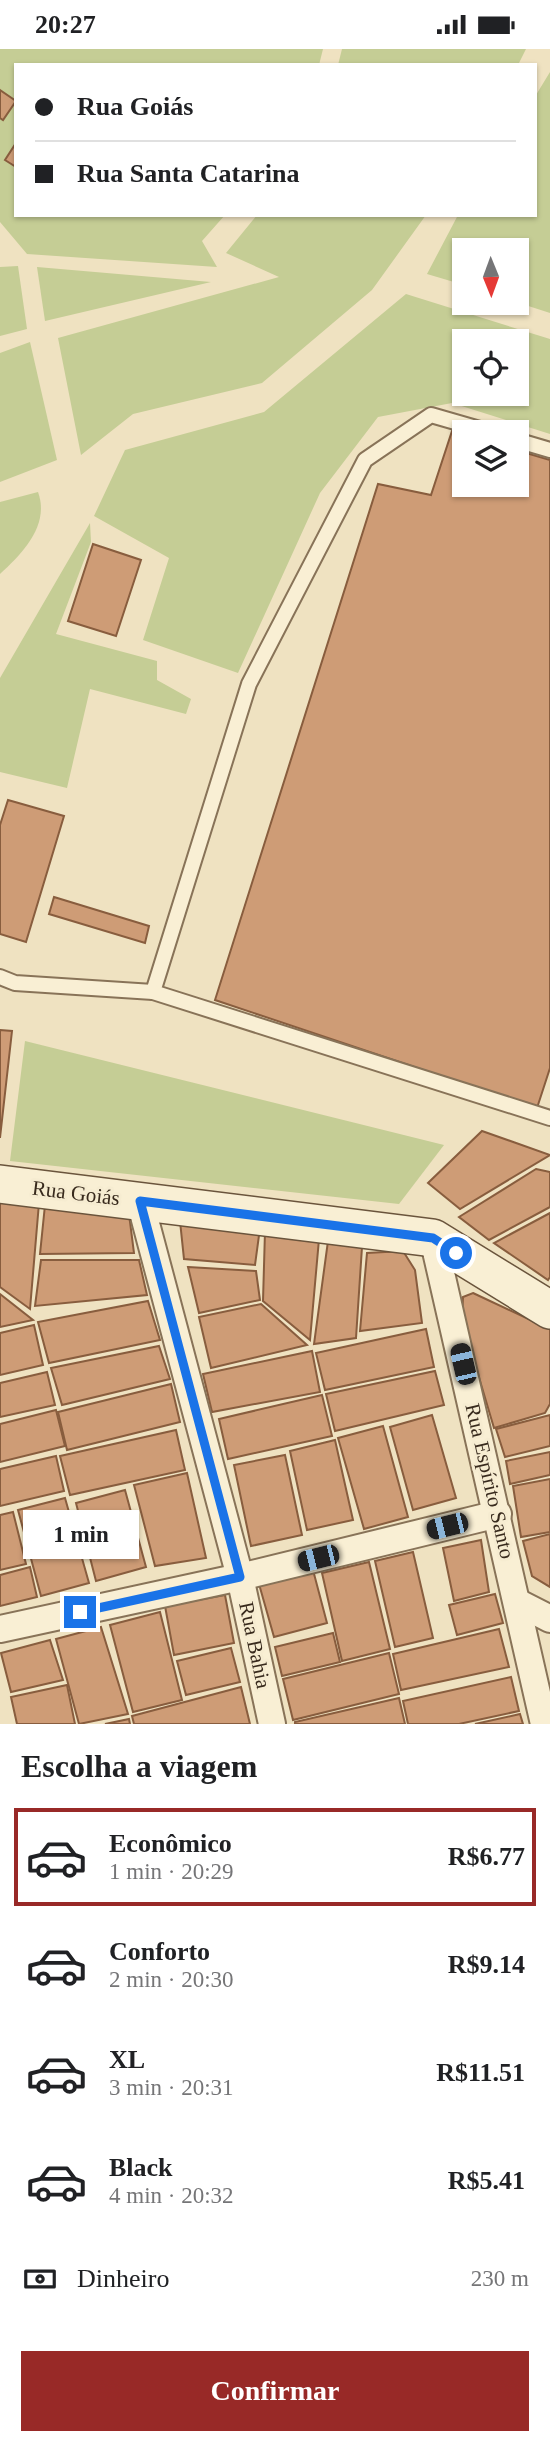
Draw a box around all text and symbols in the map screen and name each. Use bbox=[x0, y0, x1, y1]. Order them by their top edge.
text: 20:27 bbox=[35, 10, 96, 39]
text: Rua Goiás bbox=[77, 92, 193, 121]
text: Rua Santa Catarina bbox=[77, 159, 299, 188]
north arrow bbox=[452, 238, 528, 315]
map controls bbox=[452, 238, 529, 497]
button: locate bbox=[452, 329, 529, 406]
button: layers bbox=[452, 420, 529, 497]
street label: Rua Goiás bbox=[31, 1176, 121, 1210]
route start bbox=[440, 1237, 472, 1269]
car bbox=[449, 1341, 478, 1387]
street label: Rua Espírito Santo bbox=[460, 1401, 520, 1561]
callout: 1 min bbox=[22, 1511, 138, 1559]
car bbox=[425, 1511, 470, 1541]
text: 1 min bbox=[53, 1522, 109, 1547]
car bbox=[296, 1543, 341, 1573]
route end bbox=[64, 1596, 96, 1628]
street label: Rua Bahia bbox=[234, 1599, 276, 1691]
text: Escolha a viagem bbox=[21, 1748, 257, 1784]
icon: car bbox=[25, 1826, 88, 1889]
text: Econômico bbox=[109, 1829, 232, 1858]
text: R$6.77 bbox=[448, 1842, 525, 1871]
text: 1 min · 20:29 bbox=[109, 1859, 234, 1884]
icon: car bbox=[25, 1934, 88, 1997]
text: Conforto bbox=[109, 1937, 210, 1966]
text: R$9.14 bbox=[448, 1950, 525, 1979]
text: 2 min · 20:30 bbox=[109, 1967, 234, 1992]
icon: car bbox=[25, 2042, 88, 2105]
text: XL bbox=[109, 2045, 145, 2074]
text: R$11.51 bbox=[436, 2058, 525, 2087]
text: 3 min · 20:31 bbox=[109, 2075, 234, 2100]
icon: car bbox=[25, 2150, 88, 2213]
text: Black bbox=[109, 2153, 173, 2182]
text: R$5.41 bbox=[448, 2166, 525, 2195]
text: 4 min · 20:32 bbox=[109, 2183, 234, 2208]
icon: cash bbox=[21, 2260, 59, 2298]
text: Dinheiro bbox=[77, 2264, 169, 2293]
text: 230 m bbox=[471, 2266, 529, 2291]
button: Confirmar bbox=[21, 2351, 529, 2431]

